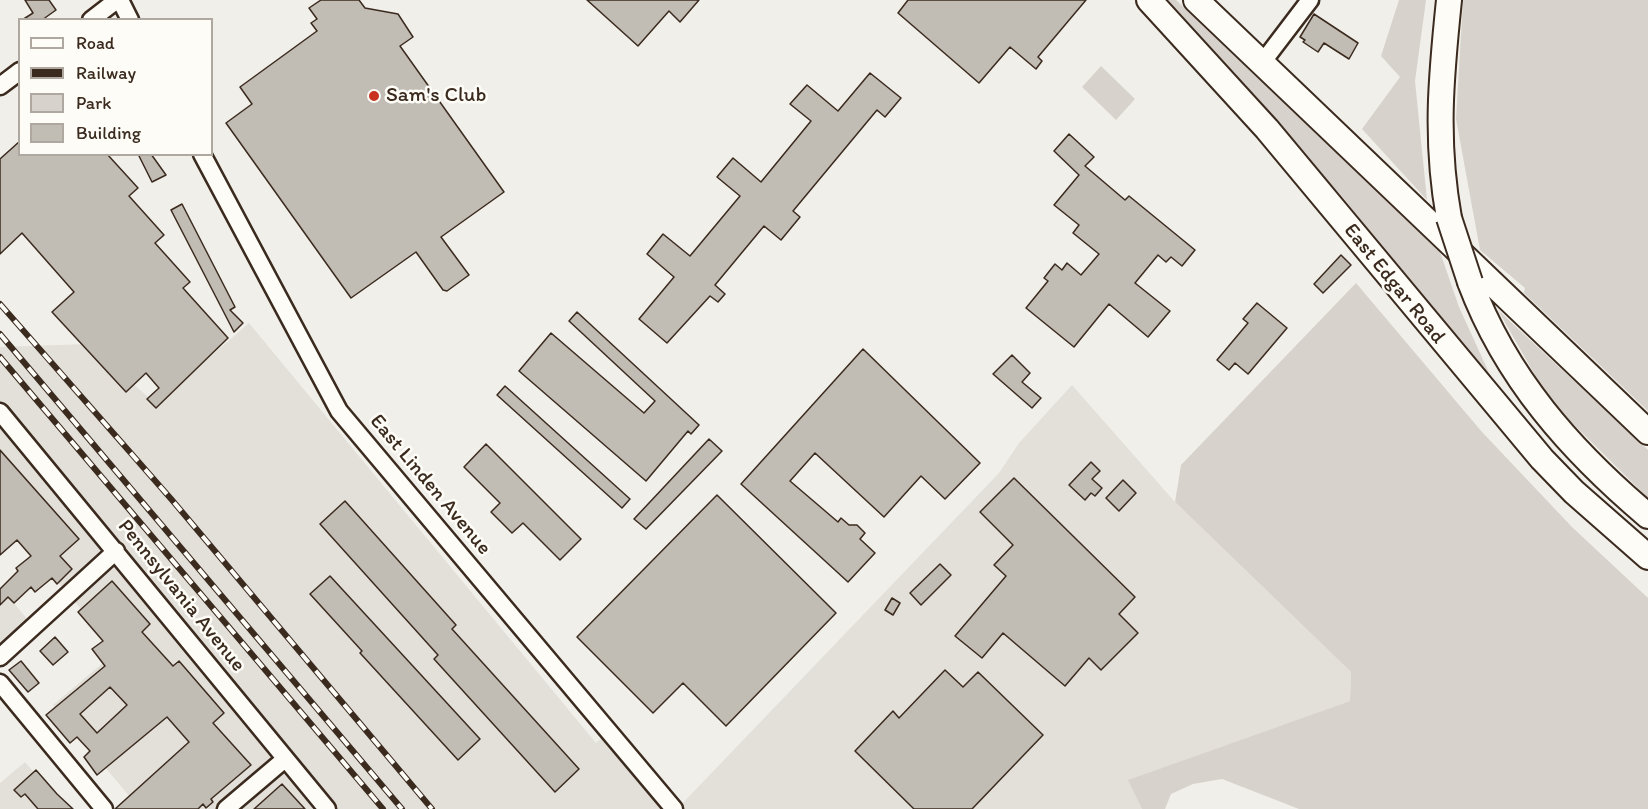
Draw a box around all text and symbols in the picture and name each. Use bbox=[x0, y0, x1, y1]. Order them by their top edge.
legend bbox=[18, 18, 213, 156]
text: Road bbox=[76, 32, 115, 54]
text: Railway bbox=[76, 62, 136, 84]
place label: Sam's Club bbox=[386, 83, 486, 109]
marker: Sam's Club bbox=[367, 89, 381, 103]
text: Park bbox=[76, 92, 111, 114]
text: Building bbox=[76, 122, 141, 144]
street label: East Edgar Road bbox=[1338, 219, 1450, 349]
street label: East Linden Avenue bbox=[364, 410, 496, 560]
street label: Pennsylvania Avenue bbox=[112, 515, 250, 677]

